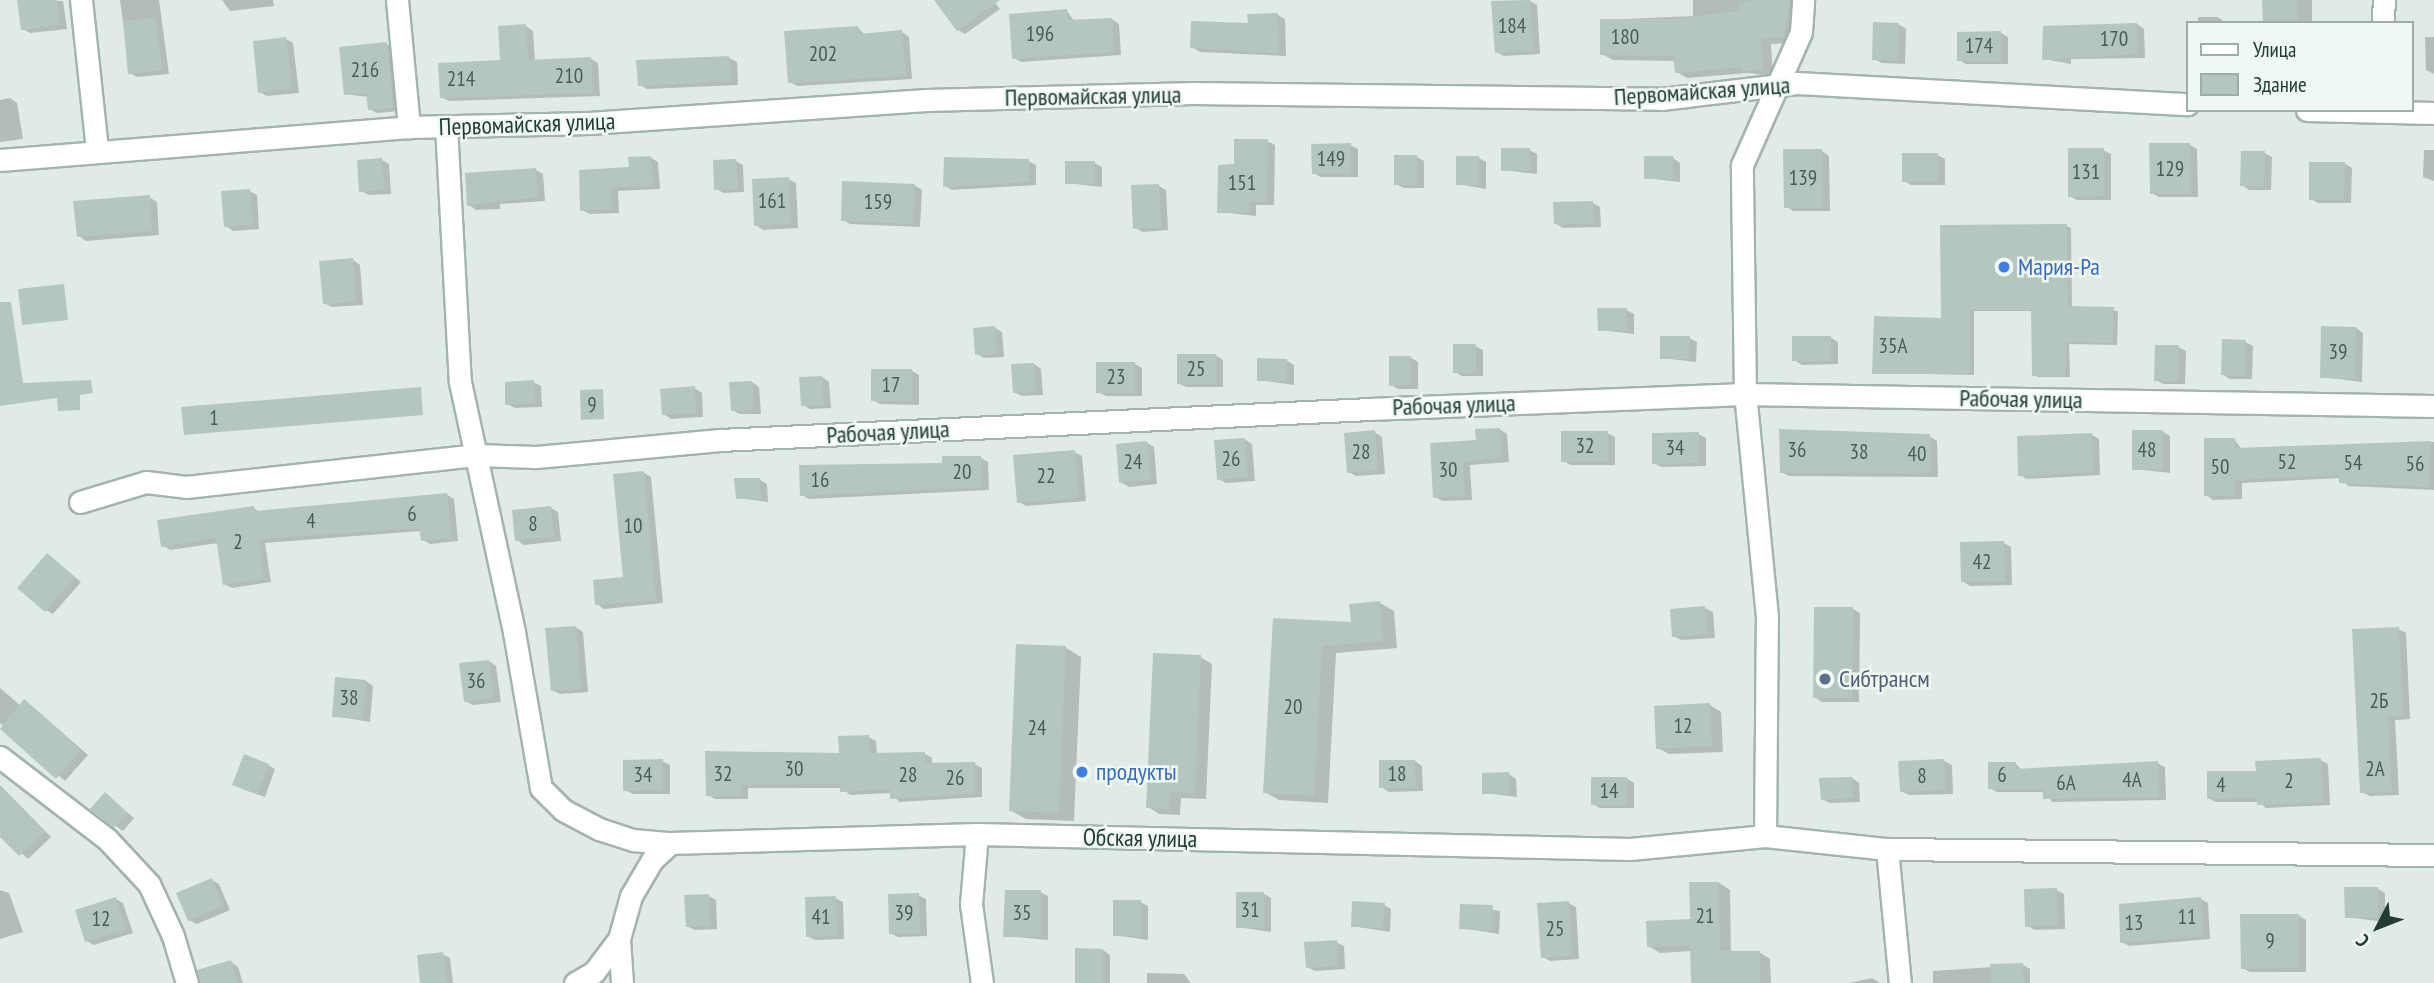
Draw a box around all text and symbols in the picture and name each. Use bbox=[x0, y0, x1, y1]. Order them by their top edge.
house number: 184 bbox=[1498, 13, 1526, 39]
house number: 196 bbox=[1026, 21, 1054, 47]
legend bbox=[2186, 21, 2413, 112]
house number: 180 bbox=[1611, 24, 1639, 50]
house number: 170 bbox=[2100, 26, 2128, 52]
house number: 174 bbox=[1965, 33, 1993, 59]
text: Улица bbox=[2253, 36, 2296, 63]
house number: 202 bbox=[809, 41, 837, 67]
house number: 216 bbox=[351, 57, 379, 83]
house number: 210 bbox=[555, 63, 583, 89]
house number: 214 bbox=[447, 66, 475, 92]
street label: Первомайская улица bbox=[1613, 70, 1791, 112]
text: Здание bbox=[2253, 71, 2307, 98]
street label: Первомайская улица bbox=[1004, 80, 1182, 112]
street label: Первомайская улица bbox=[438, 107, 616, 141]
house number: 149 bbox=[1317, 146, 1345, 172]
house number: 129 bbox=[2156, 156, 2184, 182]
house number: 131 bbox=[2072, 159, 2100, 185]
house number: 139 bbox=[1789, 165, 1817, 191]
house number: 151 bbox=[1228, 170, 1256, 196]
house number: 161 bbox=[758, 188, 786, 214]
house number: 159 bbox=[864, 189, 892, 215]
place label: Мария-Ра bbox=[2018, 253, 2100, 281]
marker: Мария-Ра bbox=[1996, 259, 2012, 275]
house number: 35А bbox=[1879, 333, 1907, 359]
house number: 39 bbox=[2329, 339, 2347, 365]
house number: 25 bbox=[1187, 356, 1205, 382]
house number: 23 bbox=[1107, 364, 1125, 390]
house number: 17 bbox=[882, 372, 900, 398]
street label: Рабочая улица bbox=[1959, 384, 2083, 414]
street label: Рабочая улица bbox=[1392, 388, 1516, 422]
house number: 9 bbox=[587, 392, 597, 418]
house number: 1 bbox=[209, 405, 219, 431]
street label: Рабочая улица bbox=[826, 414, 950, 450]
house number: 32 bbox=[1576, 433, 1594, 459]
house number: 34 bbox=[1666, 435, 1684, 461]
house number: 36 bbox=[1788, 437, 1806, 463]
house number: 48 bbox=[2138, 437, 2156, 463]
house number: 28 bbox=[1352, 439, 1370, 465]
house number: 38 bbox=[1850, 439, 1868, 465]
house number: 40 bbox=[1908, 441, 1926, 467]
house number: 26 bbox=[1222, 446, 1240, 472]
house number: 24 bbox=[1124, 449, 1142, 475]
house number: 52 bbox=[2278, 449, 2296, 475]
house number: 54 bbox=[2344, 450, 2362, 476]
house number: 56 bbox=[2406, 451, 2424, 477]
house number: 50 bbox=[2211, 454, 2229, 480]
house number: 30 bbox=[1439, 457, 1457, 483]
house number: 20 bbox=[953, 459, 971, 485]
house number: 22 bbox=[1037, 463, 1055, 489]
house number: 16 bbox=[811, 467, 829, 493]
house number: 6 bbox=[407, 501, 417, 527]
house number: 4 bbox=[306, 508, 316, 534]
house number: 8 bbox=[528, 511, 538, 537]
house number: 10 bbox=[624, 513, 642, 539]
house number: 2 bbox=[233, 529, 243, 555]
house number: 42 bbox=[1973, 549, 1991, 575]
place label: Сибтрансм bbox=[1839, 665, 1930, 693]
house number: 36 bbox=[467, 668, 485, 694]
marker: Сибтрансм bbox=[1817, 671, 1833, 687]
house number: 38 bbox=[340, 685, 358, 711]
house number: 2Б bbox=[2370, 688, 2388, 714]
house number: 20 bbox=[1284, 694, 1302, 720]
house number: 12 bbox=[1674, 713, 1692, 739]
house number: 24 bbox=[1028, 715, 1046, 741]
house number: 30 bbox=[785, 756, 803, 782]
house number: 2А bbox=[2365, 756, 2385, 782]
place label: продукты bbox=[1096, 758, 1177, 786]
house number: 32 bbox=[714, 761, 732, 787]
house number: 18 bbox=[1388, 761, 1406, 787]
house number: 34 bbox=[634, 762, 652, 788]
house number: 28 bbox=[899, 762, 917, 788]
house number: 6 bbox=[1997, 762, 2007, 788]
house number: 8 bbox=[1917, 763, 1927, 789]
marker: продукты bbox=[1074, 764, 1090, 780]
house number: 26 bbox=[946, 765, 964, 791]
house number: 4А bbox=[2122, 767, 2142, 793]
house number: 2 bbox=[2284, 768, 2294, 794]
house number: 6А bbox=[2056, 770, 2076, 796]
house number: 4 bbox=[2216, 772, 2226, 798]
house number: 14 bbox=[1600, 778, 1618, 804]
street label: Обская улица bbox=[1082, 823, 1198, 853]
north arrow bbox=[2343, 892, 2413, 962]
house number: 31 bbox=[1241, 897, 1259, 923]
house number: 39 bbox=[895, 900, 913, 926]
house number: 35 bbox=[1013, 900, 1031, 926]
house number: 21 bbox=[1696, 903, 1714, 929]
house number: 41 bbox=[812, 904, 830, 930]
house number: 11 bbox=[2178, 904, 2196, 930]
house number: 12 bbox=[92, 906, 110, 932]
house number: 13 bbox=[2125, 910, 2143, 936]
house number: 25 bbox=[1546, 916, 1564, 942]
house number: 9 bbox=[2265, 928, 2275, 954]
text: С bbox=[2351, 930, 2374, 952]

